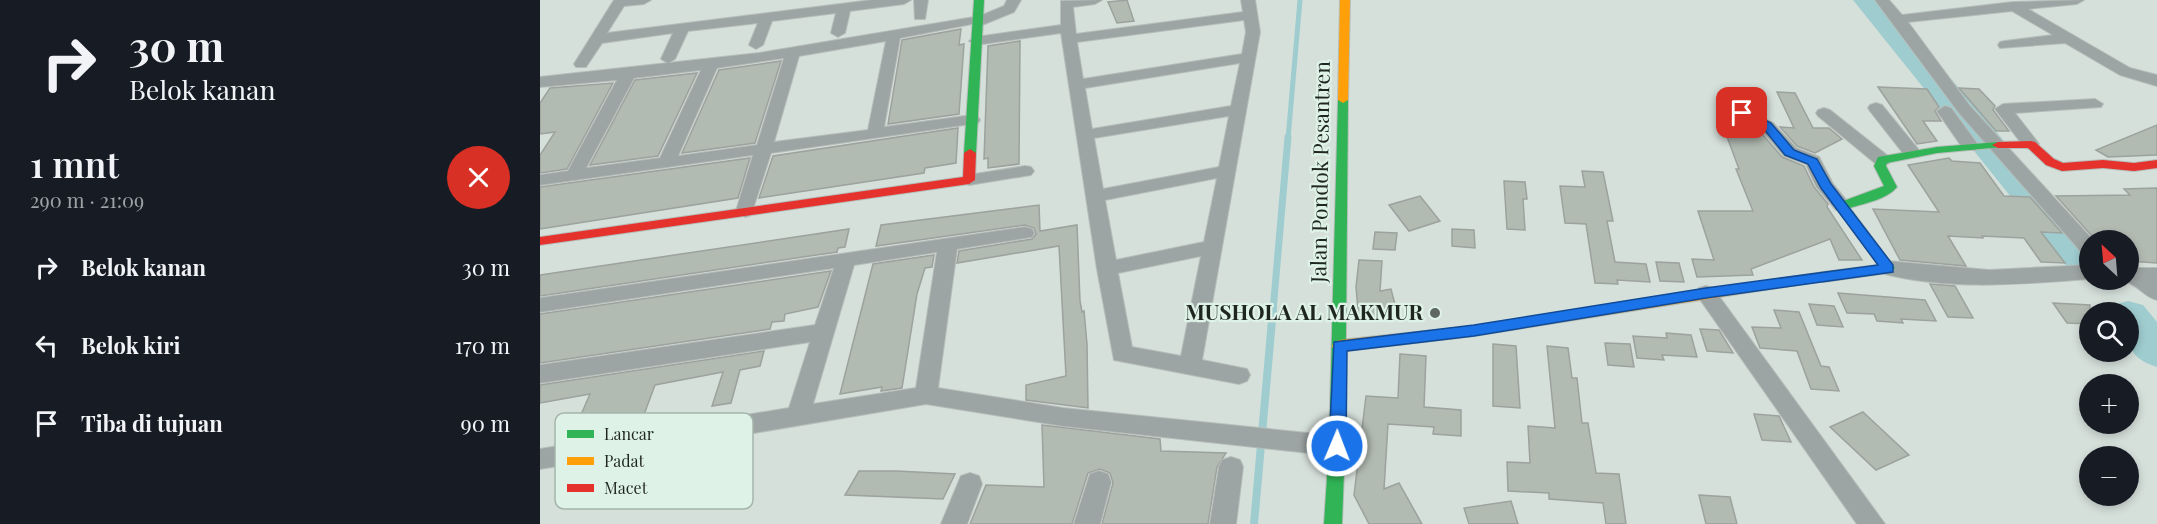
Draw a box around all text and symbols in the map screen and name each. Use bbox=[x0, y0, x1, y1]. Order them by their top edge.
text: 30 m bbox=[129, 17, 224, 73]
icon: right bbox=[30, 24, 108, 102]
street label: Jalan Pondok Pesantren bbox=[1303, 60, 1335, 284]
text: Belok kanan bbox=[129, 71, 276, 107]
pin bbox=[1716, 87, 1767, 138]
icon: arrive bbox=[1725, 96, 1758, 129]
text: 1 mnt bbox=[30, 139, 119, 187]
button: close bbox=[447, 146, 510, 209]
text: 290 m · 21:09 bbox=[30, 186, 144, 213]
north arrow bbox=[2079, 230, 2139, 290]
map controls bbox=[2079, 230, 2139, 506]
icon: right bbox=[30, 251, 63, 284]
text: Belok kanan bbox=[81, 252, 206, 282]
text: 30 m bbox=[462, 252, 510, 282]
place label: MUSHOLA AL MAKMUR bbox=[1185, 297, 1423, 325]
button: search bbox=[2079, 302, 2139, 362]
marker: MUSHOLA AL MAKMUR bbox=[1428, 306, 1442, 320]
icon: left bbox=[30, 329, 63, 362]
text: Belok kiri bbox=[81, 330, 180, 360]
text: 170 m bbox=[455, 330, 510, 360]
button: + bbox=[2079, 374, 2139, 434]
icon: arrive bbox=[30, 407, 63, 440]
text: Tiba di tujuan bbox=[81, 408, 223, 438]
text: 90 m bbox=[461, 408, 510, 438]
legend bbox=[555, 413, 753, 509]
position arrow bbox=[1305, 414, 1369, 478]
text: Lancar bbox=[604, 423, 654, 444]
button: − bbox=[2079, 446, 2139, 506]
text: Padat bbox=[604, 450, 644, 471]
text: Macet bbox=[604, 477, 648, 498]

